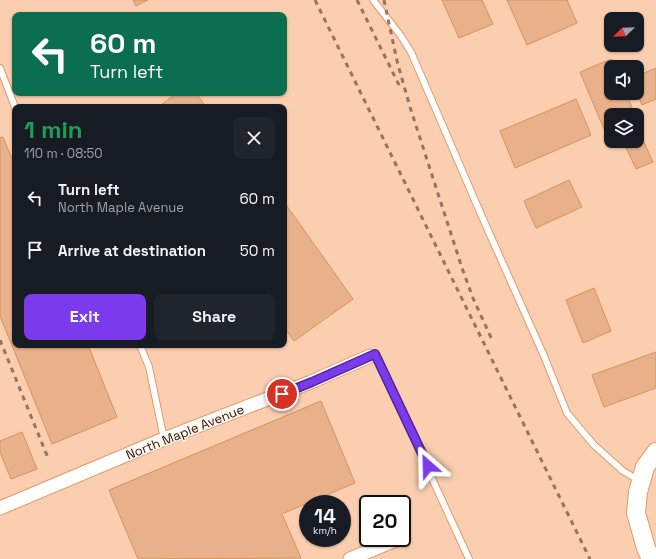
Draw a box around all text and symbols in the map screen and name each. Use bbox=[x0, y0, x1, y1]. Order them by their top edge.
north arrow bbox=[604, 12, 644, 52]
map controls bbox=[604, 12, 644, 148]
text: 60 m bbox=[90, 25, 156, 61]
icon: left bbox=[24, 28, 76, 80]
text: Turn left bbox=[90, 60, 163, 83]
button: sound bbox=[604, 60, 644, 100]
button: layers bbox=[604, 108, 644, 148]
text: 1 min bbox=[24, 114, 83, 145]
button: close bbox=[233, 117, 275, 159]
text: 110 m · 08:50 bbox=[24, 145, 103, 162]
text: Turn left bbox=[58, 180, 120, 199]
icon: left bbox=[24, 187, 46, 209]
text: 60 m bbox=[239, 189, 275, 208]
text: North Maple Avenue bbox=[58, 199, 184, 216]
icon: arrive bbox=[24, 239, 46, 261]
text: Arrive at destination bbox=[58, 241, 206, 260]
text: 50 m bbox=[240, 241, 275, 260]
button: Exit bbox=[24, 294, 146, 340]
button: Share bbox=[154, 294, 275, 340]
pin bbox=[265, 377, 299, 411]
icon: arrive bbox=[271, 383, 293, 405]
street label: North Maple Avenue bbox=[123, 401, 247, 463]
position arrow bbox=[407, 445, 449, 487]
speed limit sign: 20 bbox=[359, 495, 411, 547]
text: 14 bbox=[314, 503, 336, 529]
text: km/h bbox=[313, 524, 337, 537]

